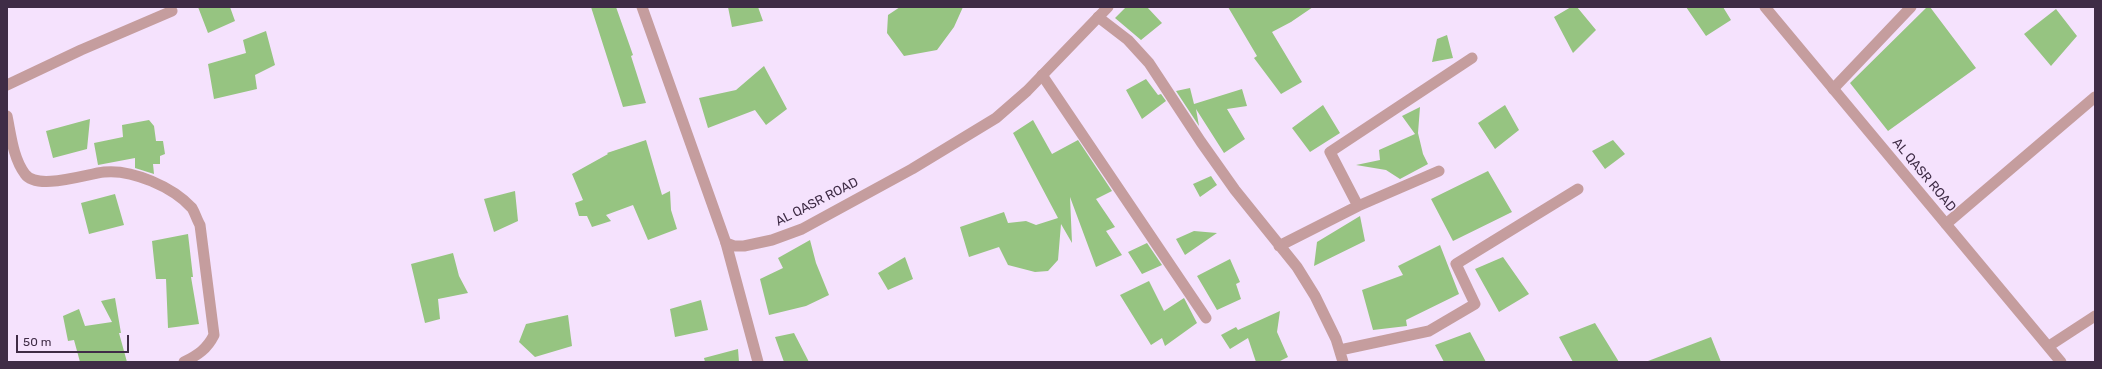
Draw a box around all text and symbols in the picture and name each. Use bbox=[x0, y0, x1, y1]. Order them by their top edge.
street label: AL QASR ROAD bbox=[1889, 135, 1959, 215]
street label: AL QASR ROAD bbox=[773, 174, 861, 230]
scale bar bbox=[18, 327, 131, 353]
text: 50 m bbox=[23, 335, 51, 349]

